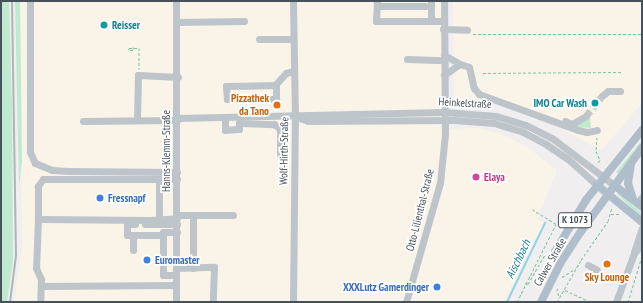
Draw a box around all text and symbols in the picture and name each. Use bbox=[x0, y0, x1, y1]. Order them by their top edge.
place label: Reisser bbox=[112, 18, 140, 32]
marker: Reisser bbox=[99, 20, 109, 30]
place label: Pizzathek da Tano bbox=[231, 92, 269, 118]
street label: Heinkelstraße bbox=[438, 95, 492, 111]
place label: IMO Car Wash bbox=[533, 96, 587, 110]
marker: IMO Car Wash bbox=[590, 98, 600, 108]
marker: Pizzathek da Tano bbox=[272, 100, 282, 110]
street label: Hanns-Klemm-Straße bbox=[159, 110, 173, 192]
street label: Wolf-Hirth-Straße bbox=[277, 117, 291, 185]
street label: Otto-Lilienthal-Straße bbox=[403, 167, 437, 253]
place label: Elaya bbox=[484, 170, 505, 184]
marker: Elaya bbox=[471, 172, 481, 182]
place label: Fressnapf bbox=[108, 191, 145, 205]
marker: Fressnapf bbox=[95, 193, 105, 203]
road number: K 1073 bbox=[557, 212, 593, 228]
street label: Calwer Straße bbox=[531, 236, 569, 288]
water label: Aischbach bbox=[502, 237, 534, 281]
place label: Euromaster bbox=[155, 253, 200, 267]
marker: Euromaster bbox=[142, 255, 152, 265]
marker: Sky Lounge bbox=[602, 259, 612, 269]
place label: Sky Lounge bbox=[585, 270, 629, 284]
place label: XXXLutz Gamerdinger bbox=[343, 280, 429, 294]
marker: XXXLutz Gamerdinger bbox=[432, 282, 442, 292]

